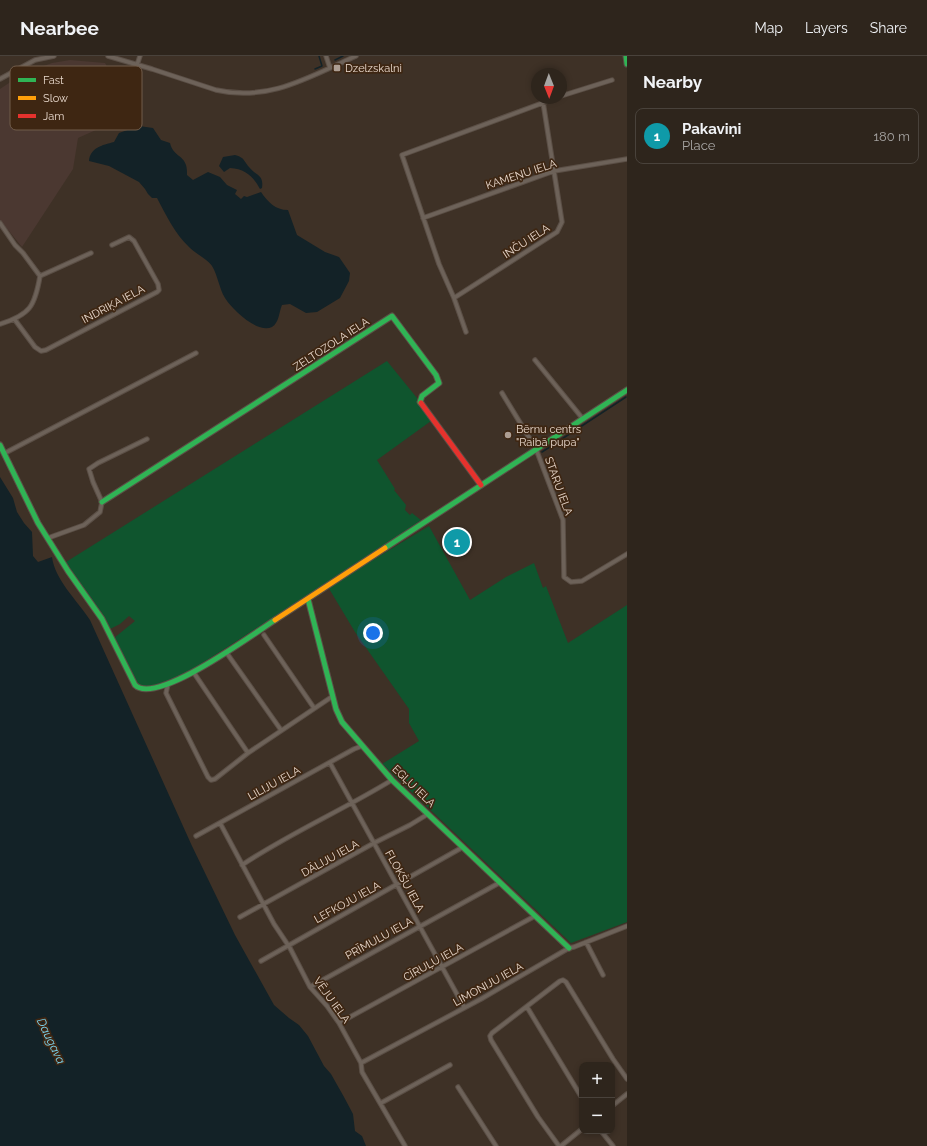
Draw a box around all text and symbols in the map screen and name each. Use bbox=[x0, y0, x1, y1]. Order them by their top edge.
text: Nearbee bbox=[20, 17, 99, 39]
text: Map bbox=[755, 20, 783, 36]
text: Layers bbox=[805, 20, 848, 36]
text: Share bbox=[870, 20, 907, 36]
place label: Dzelzskalni bbox=[345, 62, 402, 75]
marker: Dzelzskalni bbox=[332, 63, 342, 73]
legend bbox=[10, 66, 142, 130]
north arrow bbox=[531, 68, 567, 104]
text: Nearby bbox=[643, 72, 702, 92]
text: Fast bbox=[43, 74, 64, 87]
text: Slow bbox=[43, 92, 68, 105]
text: Jam bbox=[43, 110, 64, 123]
text: Pakaviņi bbox=[682, 120, 741, 138]
text: 1 bbox=[654, 129, 660, 144]
text: 180 m bbox=[874, 129, 910, 144]
text: Place bbox=[682, 138, 715, 153]
street label: KAMEŅU IELA bbox=[484, 157, 559, 192]
street label: INČU IELA bbox=[500, 220, 553, 261]
street label: INDRIĶA IELA bbox=[80, 282, 147, 326]
street label: ZELTOZOLA IELA bbox=[291, 315, 372, 374]
place label: Bērnu centrs "Raibā pupa" bbox=[516, 423, 581, 449]
marker: Bērnu centrs "Raibā pupa" bbox=[503, 430, 513, 440]
street label: STARU IELA bbox=[542, 455, 575, 518]
pin: 1 bbox=[444, 527, 470, 557]
your location bbox=[363, 623, 383, 643]
street label: LILIJU IELA bbox=[246, 763, 303, 803]
street label: EGĻU IELA bbox=[389, 763, 438, 810]
street label: DĀLIJU IELA bbox=[299, 837, 362, 880]
street label: FLOKŠU IELA bbox=[382, 847, 428, 915]
street label: LEFKOJU IELA bbox=[312, 879, 383, 926]
street label: PRĪMULU IELA bbox=[343, 914, 416, 962]
street label: CĪRUĻU IELA bbox=[401, 940, 466, 984]
street label: LIMONIJU IELA bbox=[451, 960, 526, 1009]
street label: VĒJU IELA bbox=[311, 975, 353, 1026]
water label: Daugava bbox=[34, 1016, 68, 1066]
map controls bbox=[579, 1062, 615, 1134]
button: + bbox=[579, 1062, 615, 1098]
button: − bbox=[579, 1098, 615, 1134]

